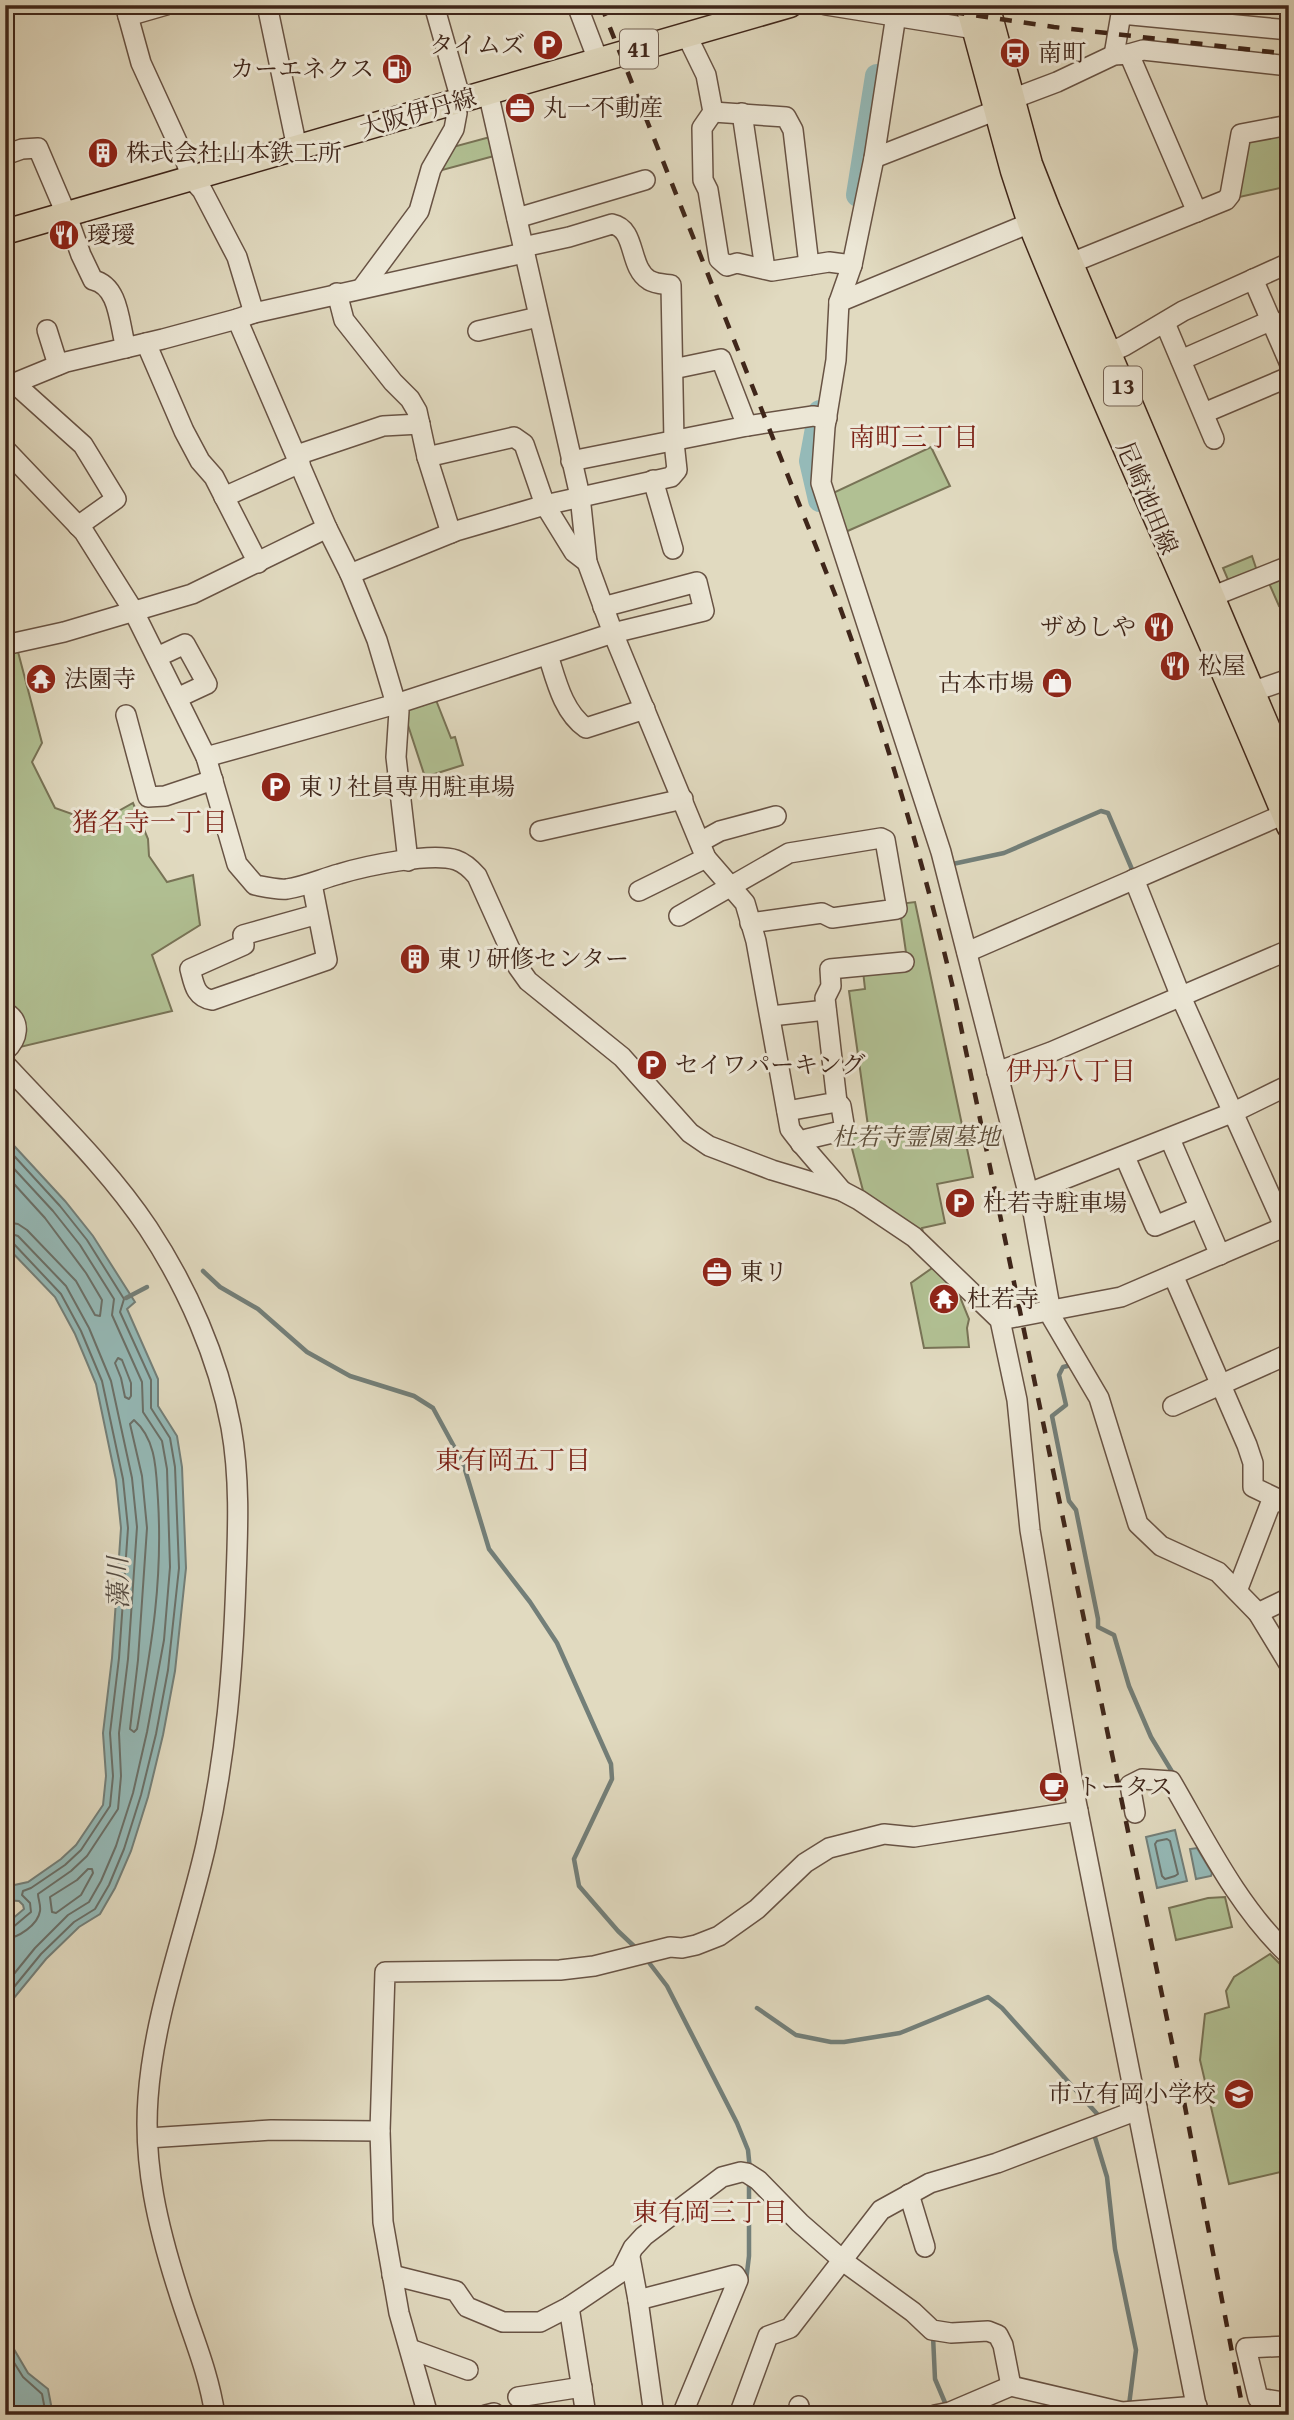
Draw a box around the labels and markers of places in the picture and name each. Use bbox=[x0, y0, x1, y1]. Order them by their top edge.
place label: タイムズ bbox=[429, 27, 525, 62]
parking icon: タイムズ bbox=[531, 28, 565, 62]
place label: 南町 bbox=[1038, 35, 1086, 70]
bus stop icon: 南町 bbox=[998, 36, 1032, 70]
place label: カーエネクス bbox=[230, 51, 374, 86]
fuel station icon: カーエネクス bbox=[380, 52, 414, 86]
place label: 丸一不動産 bbox=[543, 90, 663, 125]
office icon: 丸一不動産 bbox=[503, 91, 537, 125]
place label: 株式会社山本鉄工所 bbox=[126, 135, 342, 170]
building icon: 株式会社山本鉄工所 bbox=[86, 136, 120, 170]
place label: 璦璦 bbox=[87, 217, 135, 252]
restaurant icon: 璦璦 bbox=[47, 218, 81, 252]
place label: ザめしや bbox=[1040, 609, 1136, 644]
restaurant icon: ザめしや bbox=[1142, 610, 1176, 644]
place label: 松屋 bbox=[1198, 648, 1246, 683]
restaurant icon: 松屋 bbox=[1158, 649, 1192, 683]
place label: 法園寺 bbox=[64, 661, 136, 696]
temple icon: 法園寺 bbox=[24, 662, 58, 696]
place label: 古本市場 bbox=[938, 665, 1034, 700]
shop icon: 古本市場 bbox=[1040, 666, 1074, 700]
place label: 東リ社員専用駐車場 bbox=[299, 769, 515, 804]
parking icon: 東リ社員専用駐車場 bbox=[259, 770, 293, 804]
place label: 東リ研修センター bbox=[438, 941, 629, 976]
building icon: 東リ研修センター bbox=[398, 942, 432, 976]
place label: セイワパーキング bbox=[675, 1047, 866, 1082]
parking icon: セイワパーキング bbox=[635, 1048, 669, 1082]
place label: 杜若寺駐車場 bbox=[983, 1185, 1127, 1220]
parking icon: 杜若寺駐車場 bbox=[943, 1186, 977, 1220]
place label: 東リ bbox=[740, 1254, 788, 1289]
office icon: 東リ bbox=[700, 1255, 734, 1289]
place label: 杜若寺 bbox=[967, 1281, 1039, 1316]
temple icon: 杜若寺 bbox=[927, 1282, 961, 1316]
place label: トータス bbox=[1077, 1769, 1173, 1804]
cafe icon: トータス bbox=[1037, 1770, 1071, 1804]
place label: 市立有岡小学校 bbox=[1048, 2076, 1216, 2111]
school or university icon: 市立有岡小学校 bbox=[1222, 2077, 1256, 2111]

